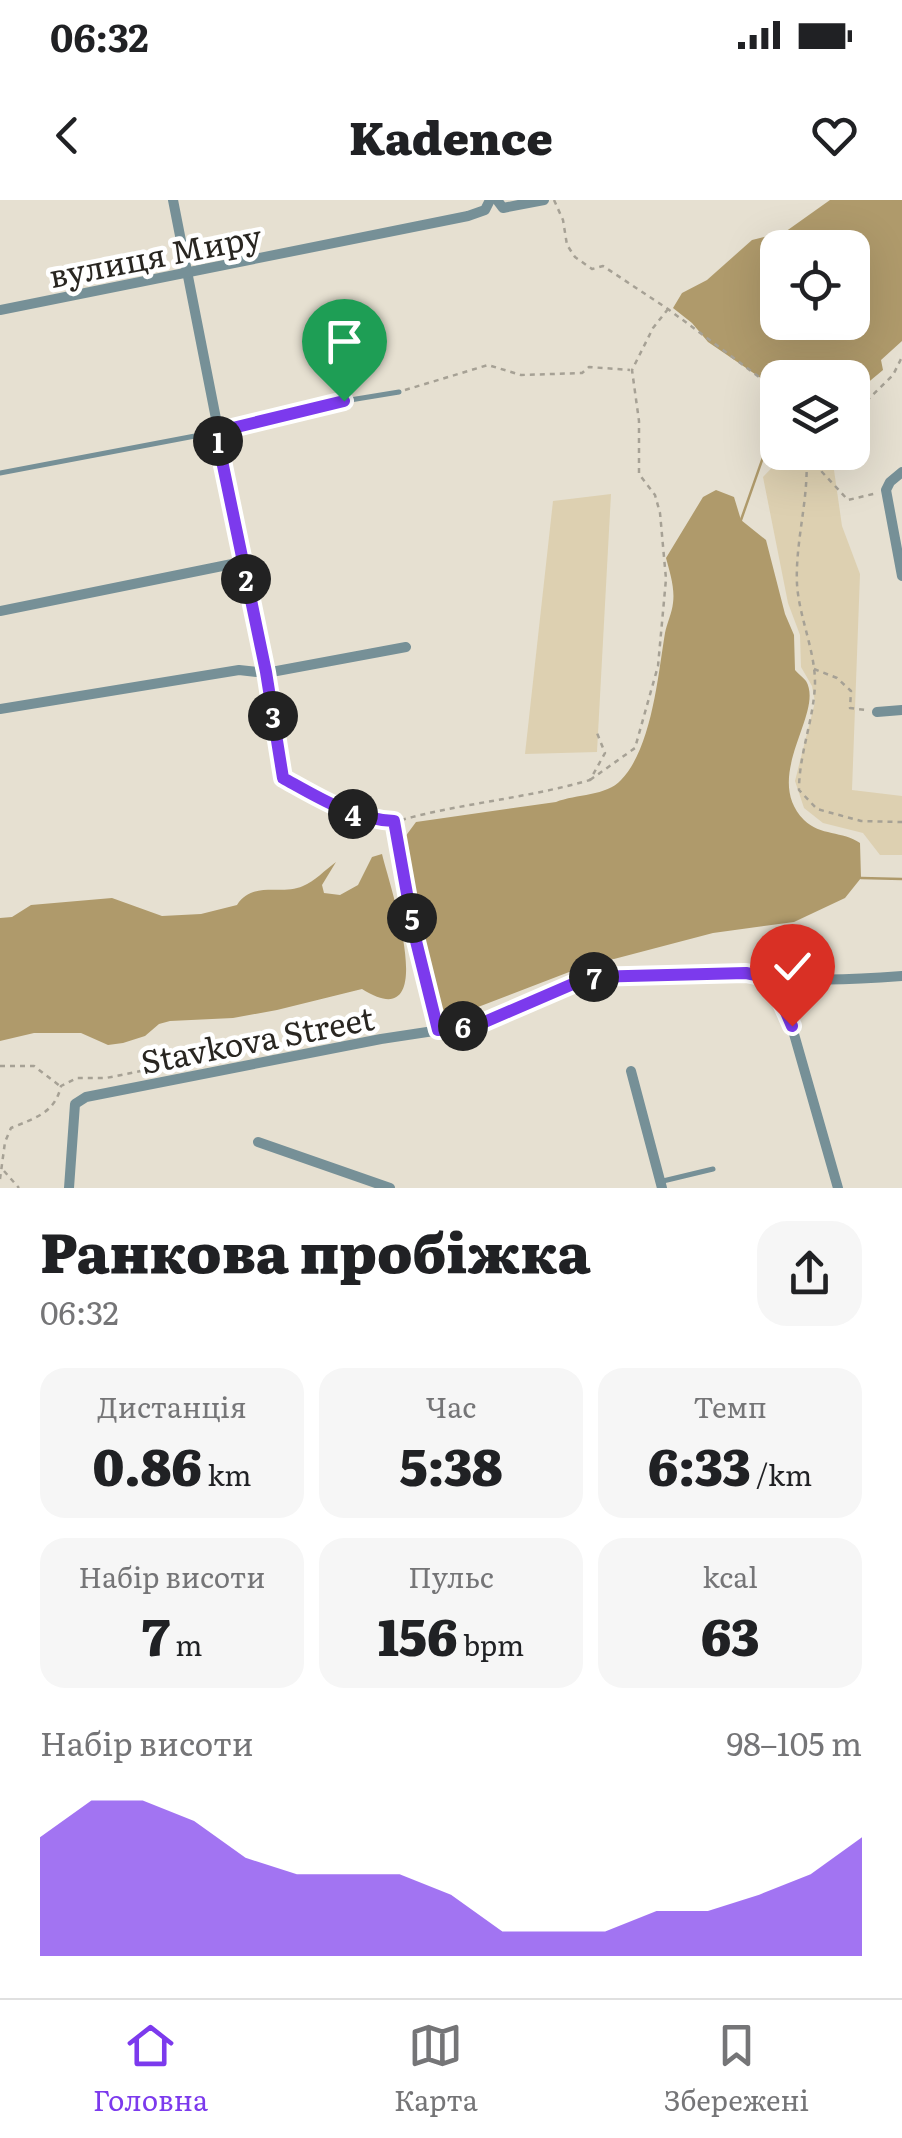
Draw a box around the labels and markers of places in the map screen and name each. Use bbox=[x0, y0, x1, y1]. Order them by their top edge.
pin bbox=[302, 299, 387, 402]
pin: 1 bbox=[193, 416, 243, 466]
pin: 2 bbox=[221, 554, 271, 604]
pin: 3 bbox=[248, 691, 298, 741]
pin: 4 bbox=[328, 789, 378, 839]
pin: 5 bbox=[387, 893, 437, 943]
pin bbox=[750, 924, 835, 1027]
pin: 7 bbox=[569, 952, 619, 1002]
pin: 6 bbox=[438, 1001, 488, 1051]

